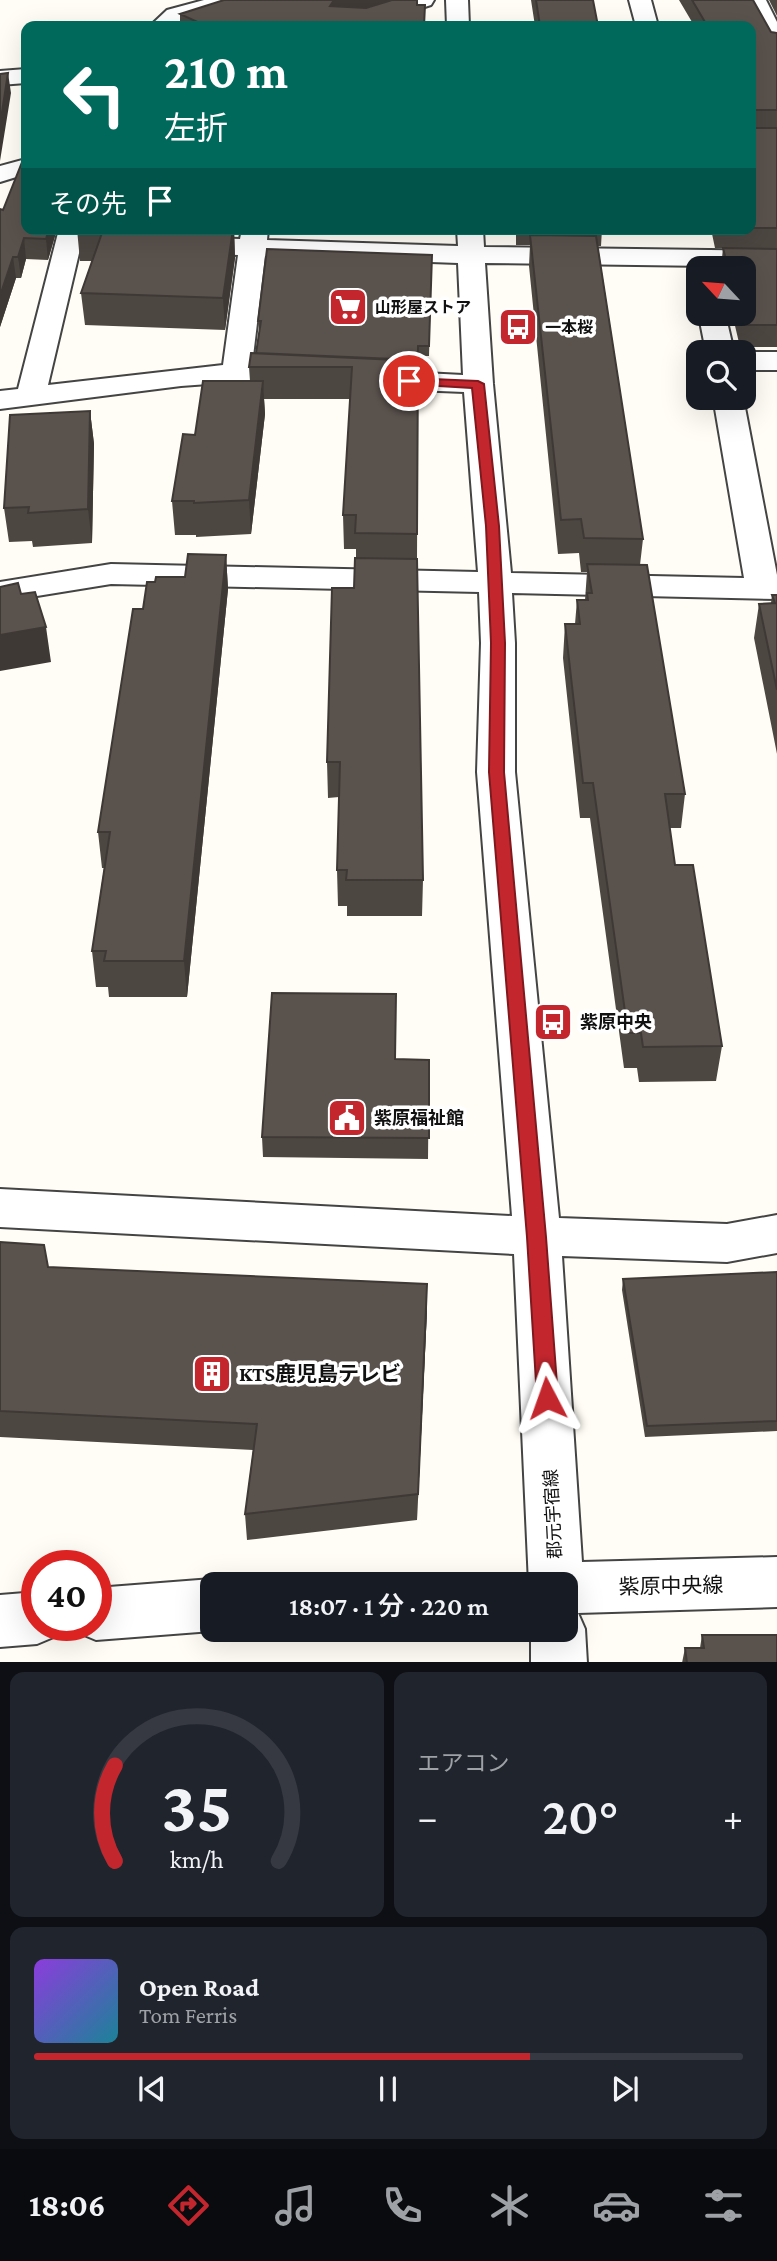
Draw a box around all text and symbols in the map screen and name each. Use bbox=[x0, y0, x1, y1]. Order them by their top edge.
text: 210 m bbox=[164, 44, 288, 99]
icon: left bbox=[49, 49, 140, 140]
text: 左折 bbox=[164, 110, 228, 146]
icon: arrive bbox=[141, 182, 179, 220]
text: その先 bbox=[49, 190, 127, 219]
north arrow bbox=[686, 256, 756, 326]
map controls bbox=[686, 256, 756, 410]
supermarket icon: 山形屋ストア bbox=[327, 286, 369, 328]
place label: 山形屋ストア bbox=[375, 299, 471, 316]
bus stop icon: 一本桜 bbox=[497, 306, 539, 348]
place label: 一本桜 bbox=[545, 319, 593, 336]
button: search bbox=[686, 340, 756, 410]
pin bbox=[379, 351, 439, 411]
icon: arrive bbox=[390, 362, 428, 400]
bus stop icon: 紫原中央 bbox=[532, 1001, 574, 1043]
place label: 紫原中央 bbox=[580, 1012, 652, 1032]
public building icon: 紫原福祉館 bbox=[326, 1097, 368, 1139]
place label: 紫原福祉館 bbox=[374, 1108, 464, 1128]
building icon: KTS鹿児島テレビ bbox=[191, 1353, 233, 1395]
position arrow bbox=[510, 1361, 584, 1435]
place label: KTS鹿児島テレビ bbox=[239, 1362, 401, 1386]
street label: 郡元宇宿線 bbox=[541, 1469, 565, 1559]
speed limit sign: 40 bbox=[21, 1550, 112, 1641]
street label: 紫原中央線 bbox=[618, 1573, 724, 1599]
text: 18:07 · 1 分 · 220 m bbox=[289, 1592, 489, 1621]
text: エアコン bbox=[418, 1750, 510, 1776]
text: 35 bbox=[161, 1766, 232, 1847]
text: 20° bbox=[542, 1787, 618, 1845]
text: − bbox=[418, 1796, 438, 1838]
text: + bbox=[723, 1796, 743, 1838]
text: km/h bbox=[170, 1845, 224, 1872]
text: Open Road bbox=[139, 1973, 259, 2002]
text: Tom Ferris bbox=[139, 2002, 237, 2028]
icon: previous bbox=[133, 2070, 171, 2108]
icon: pause bbox=[369, 2070, 407, 2108]
icon: next bbox=[606, 2070, 644, 2108]
icon: directions bbox=[164, 2181, 213, 2230]
icon: music bbox=[271, 2181, 320, 2230]
icon: phone bbox=[378, 2181, 427, 2230]
icon: climate bbox=[485, 2181, 534, 2230]
icon: car bbox=[592, 2181, 641, 2230]
icon: filters bbox=[699, 2181, 748, 2230]
text: 18:06 bbox=[29, 2187, 105, 2223]

